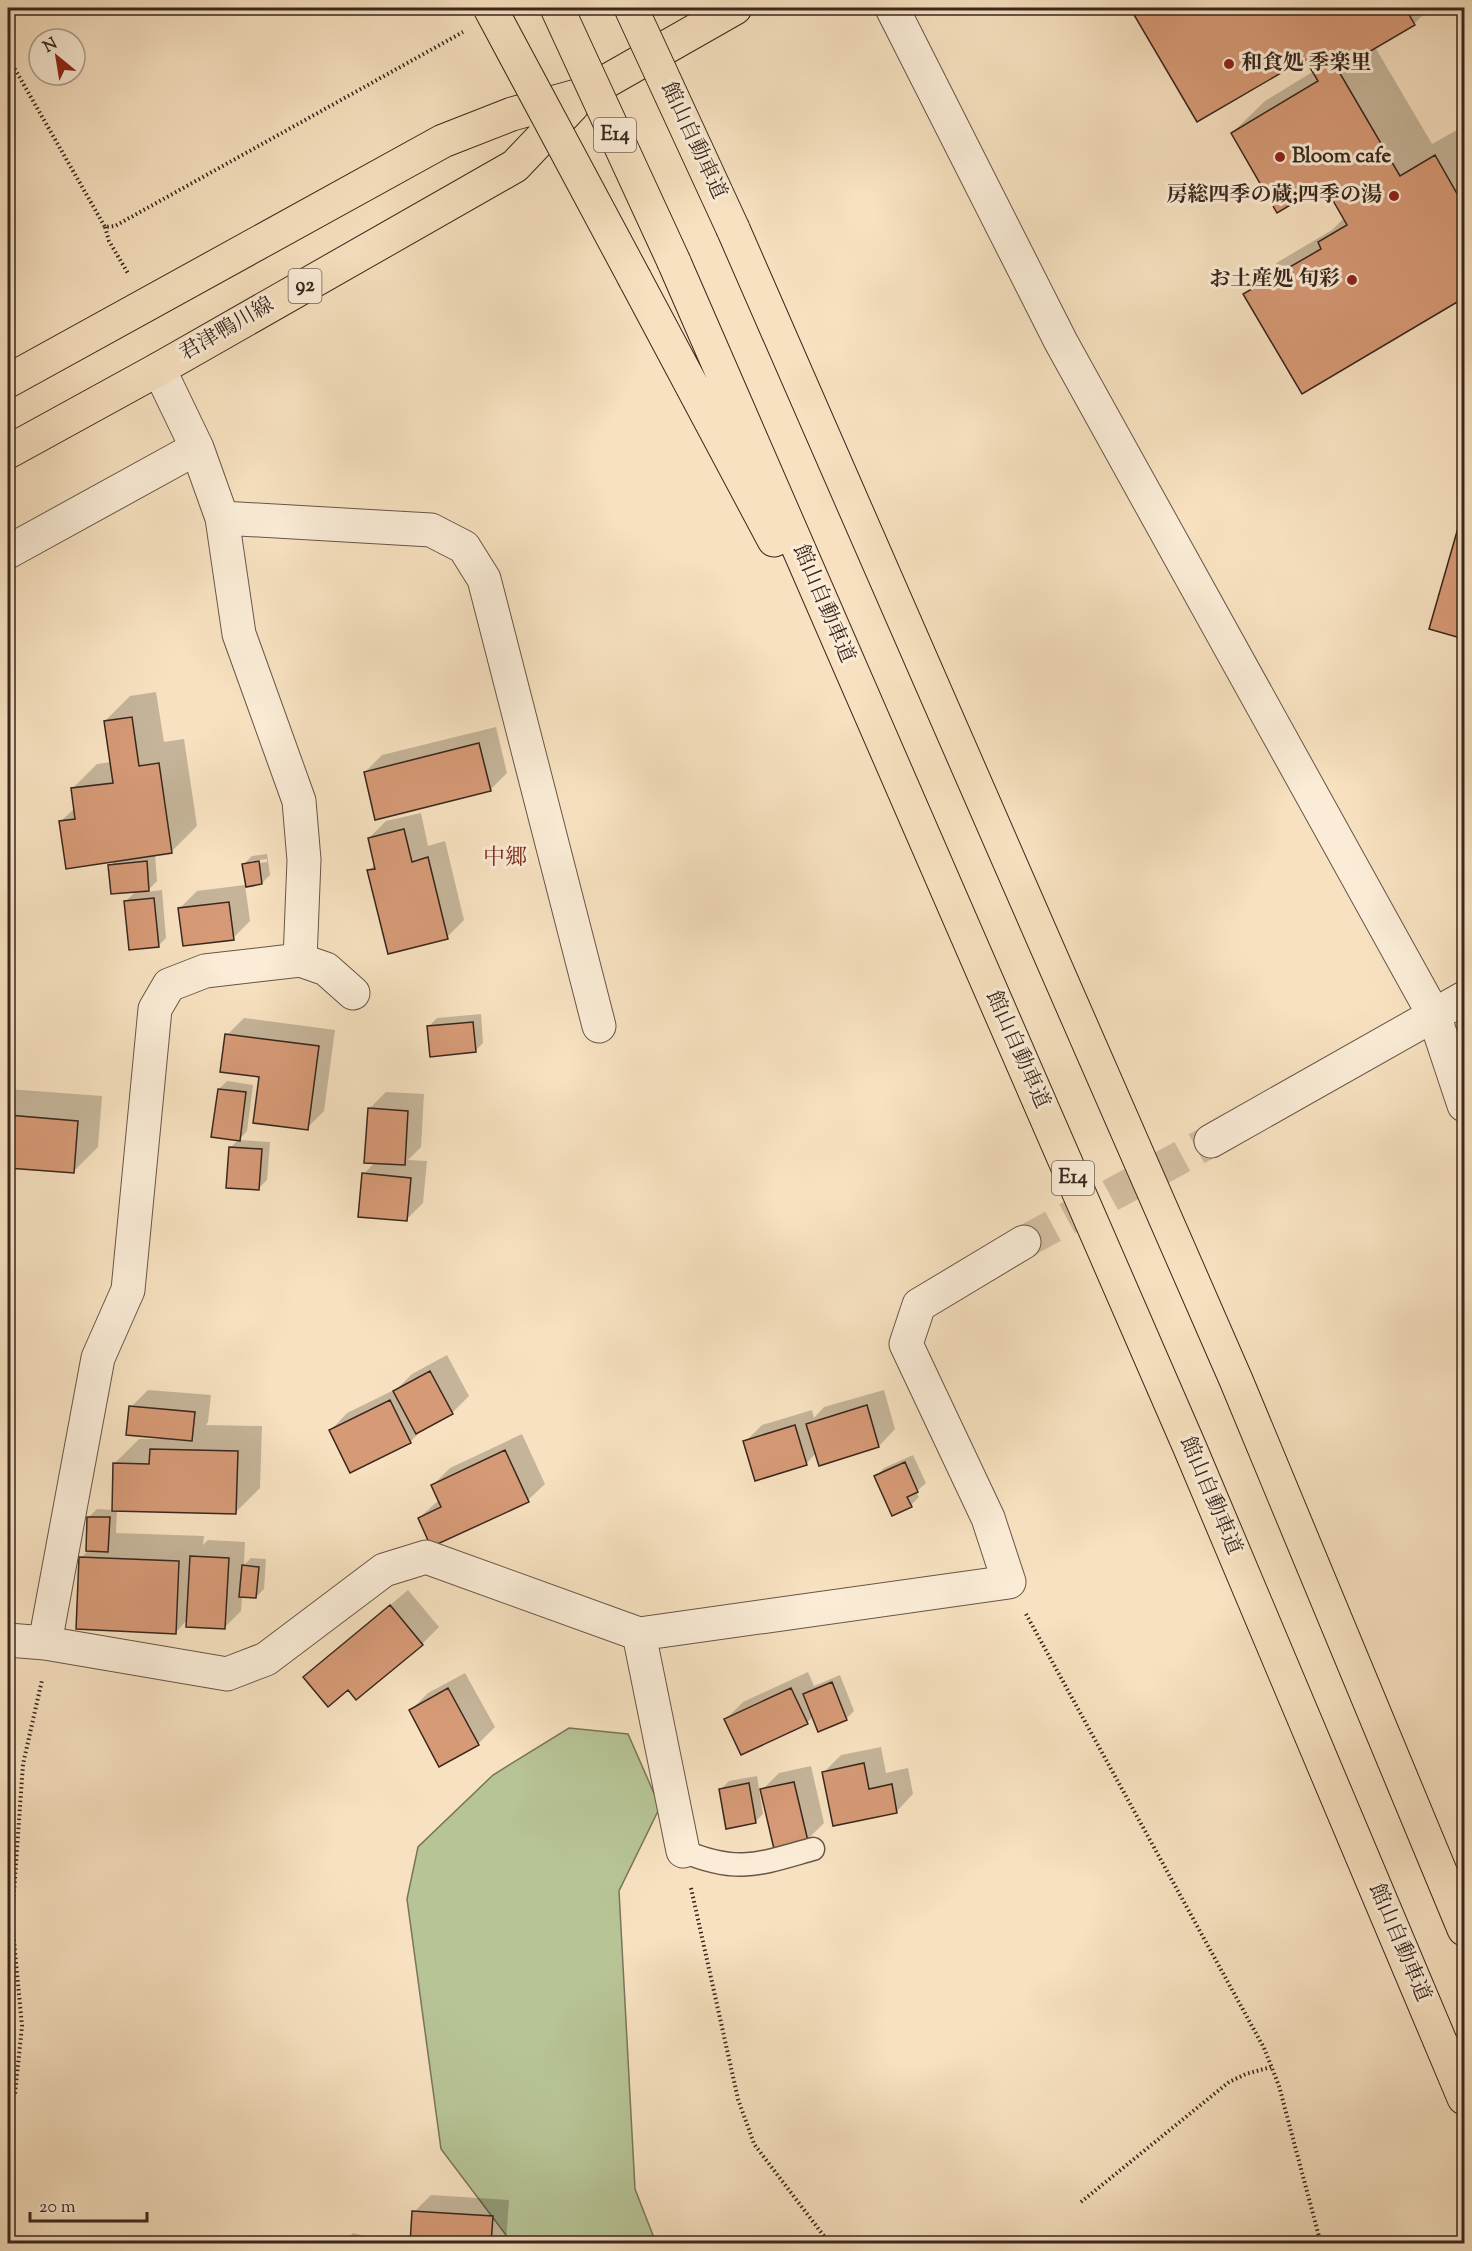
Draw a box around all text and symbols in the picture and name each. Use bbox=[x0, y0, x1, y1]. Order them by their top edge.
north arrow bbox=[27, 27, 87, 87]
text: N bbox=[39, 33, 62, 59]
place label: 和食処 季楽里 bbox=[1241, 49, 1371, 79]
marker: 和食処 季楽里 bbox=[1222, 57, 1236, 71]
street label: 館山自動車道 bbox=[653, 78, 733, 204]
road number: E14 bbox=[594, 118, 636, 152]
place label: Bloom cafe bbox=[1292, 142, 1392, 172]
marker: Bloom cafe bbox=[1273, 150, 1287, 164]
place label: 房総四季の蔵;四季の湯 bbox=[1166, 181, 1382, 211]
marker: 房総四季の蔵;四季の湯 bbox=[1387, 189, 1401, 203]
place label: お土産処 旬彩 bbox=[1210, 265, 1340, 295]
road number: 92 bbox=[288, 269, 322, 303]
marker: お土産処 旬彩 bbox=[1345, 273, 1359, 287]
street label: 君津鴨川線 bbox=[174, 291, 280, 369]
street label: 館山自動車道 bbox=[785, 540, 861, 668]
district label: 中郷 bbox=[483, 843, 527, 875]
street label: 館山自動車道 bbox=[978, 986, 1056, 1114]
road number: E14 bbox=[1052, 1161, 1094, 1195]
street label: 館山自動車道 bbox=[1172, 1432, 1248, 1560]
street label: 館山自動車道 bbox=[1361, 1879, 1437, 2007]
scale bar bbox=[30, 2185, 147, 2223]
text: 20 m bbox=[39, 2195, 76, 2221]

